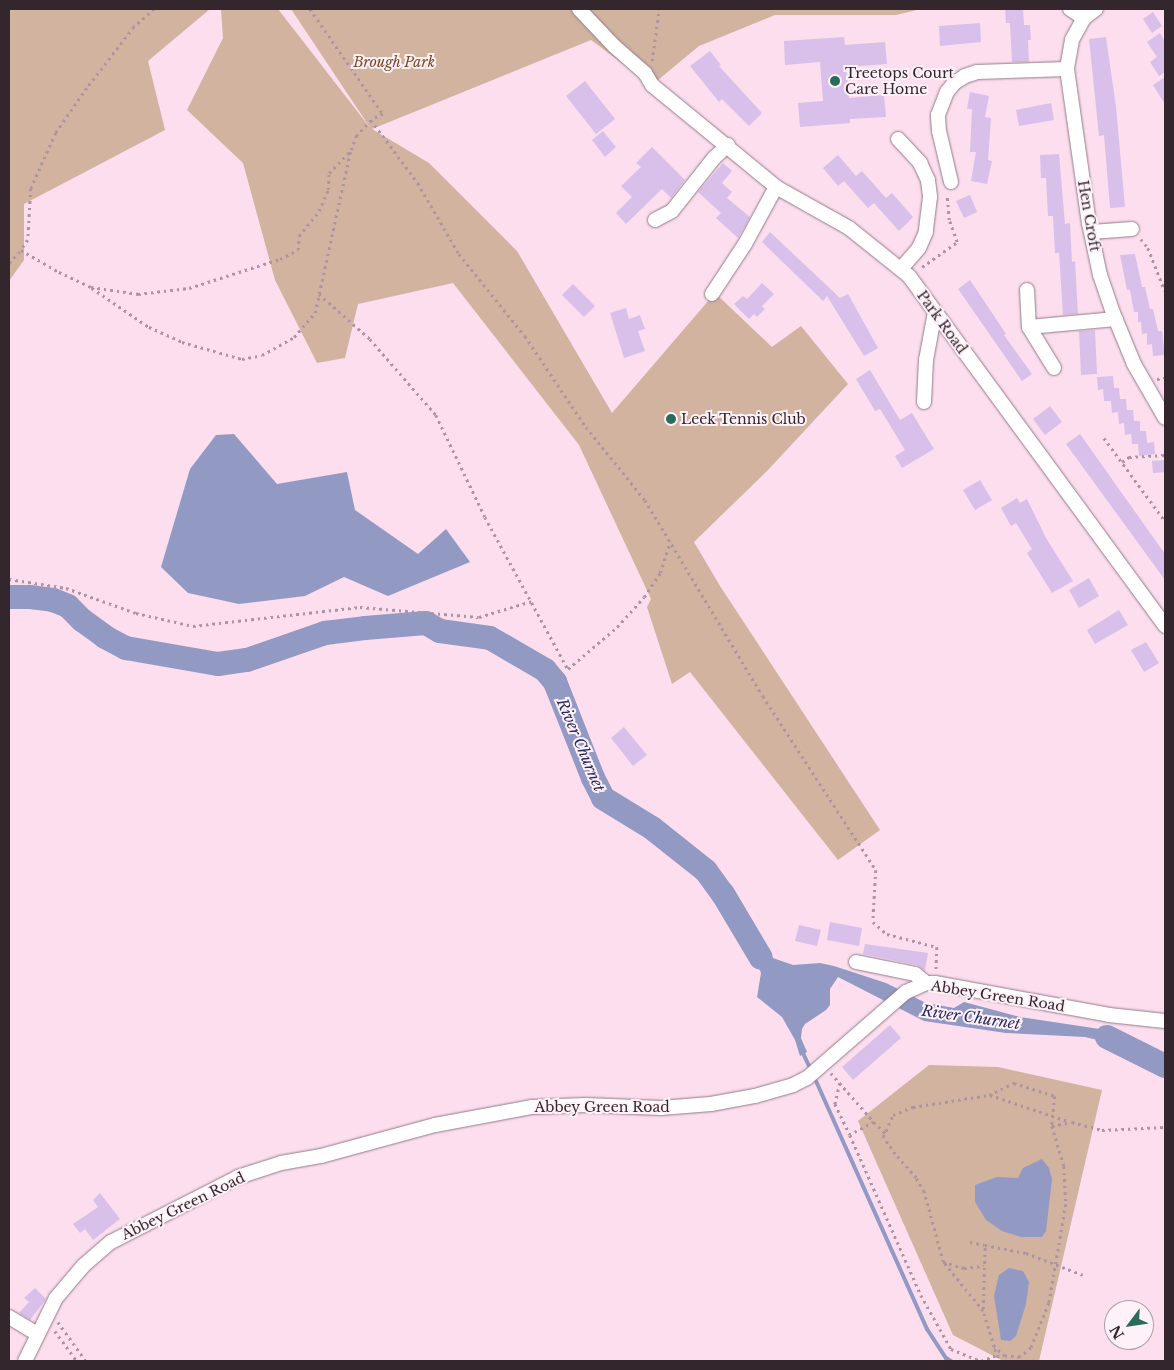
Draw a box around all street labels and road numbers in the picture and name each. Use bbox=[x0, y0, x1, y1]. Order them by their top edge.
street label: Hen Croft bbox=[1074, 179, 1104, 253]
street label: Park Road bbox=[914, 287, 970, 357]
street label: Abbey Green Road bbox=[930, 977, 1066, 1015]
street label: Abbey Green Road bbox=[534, 1099, 670, 1115]
street label: Abbey Green Road bbox=[118, 1169, 248, 1243]

